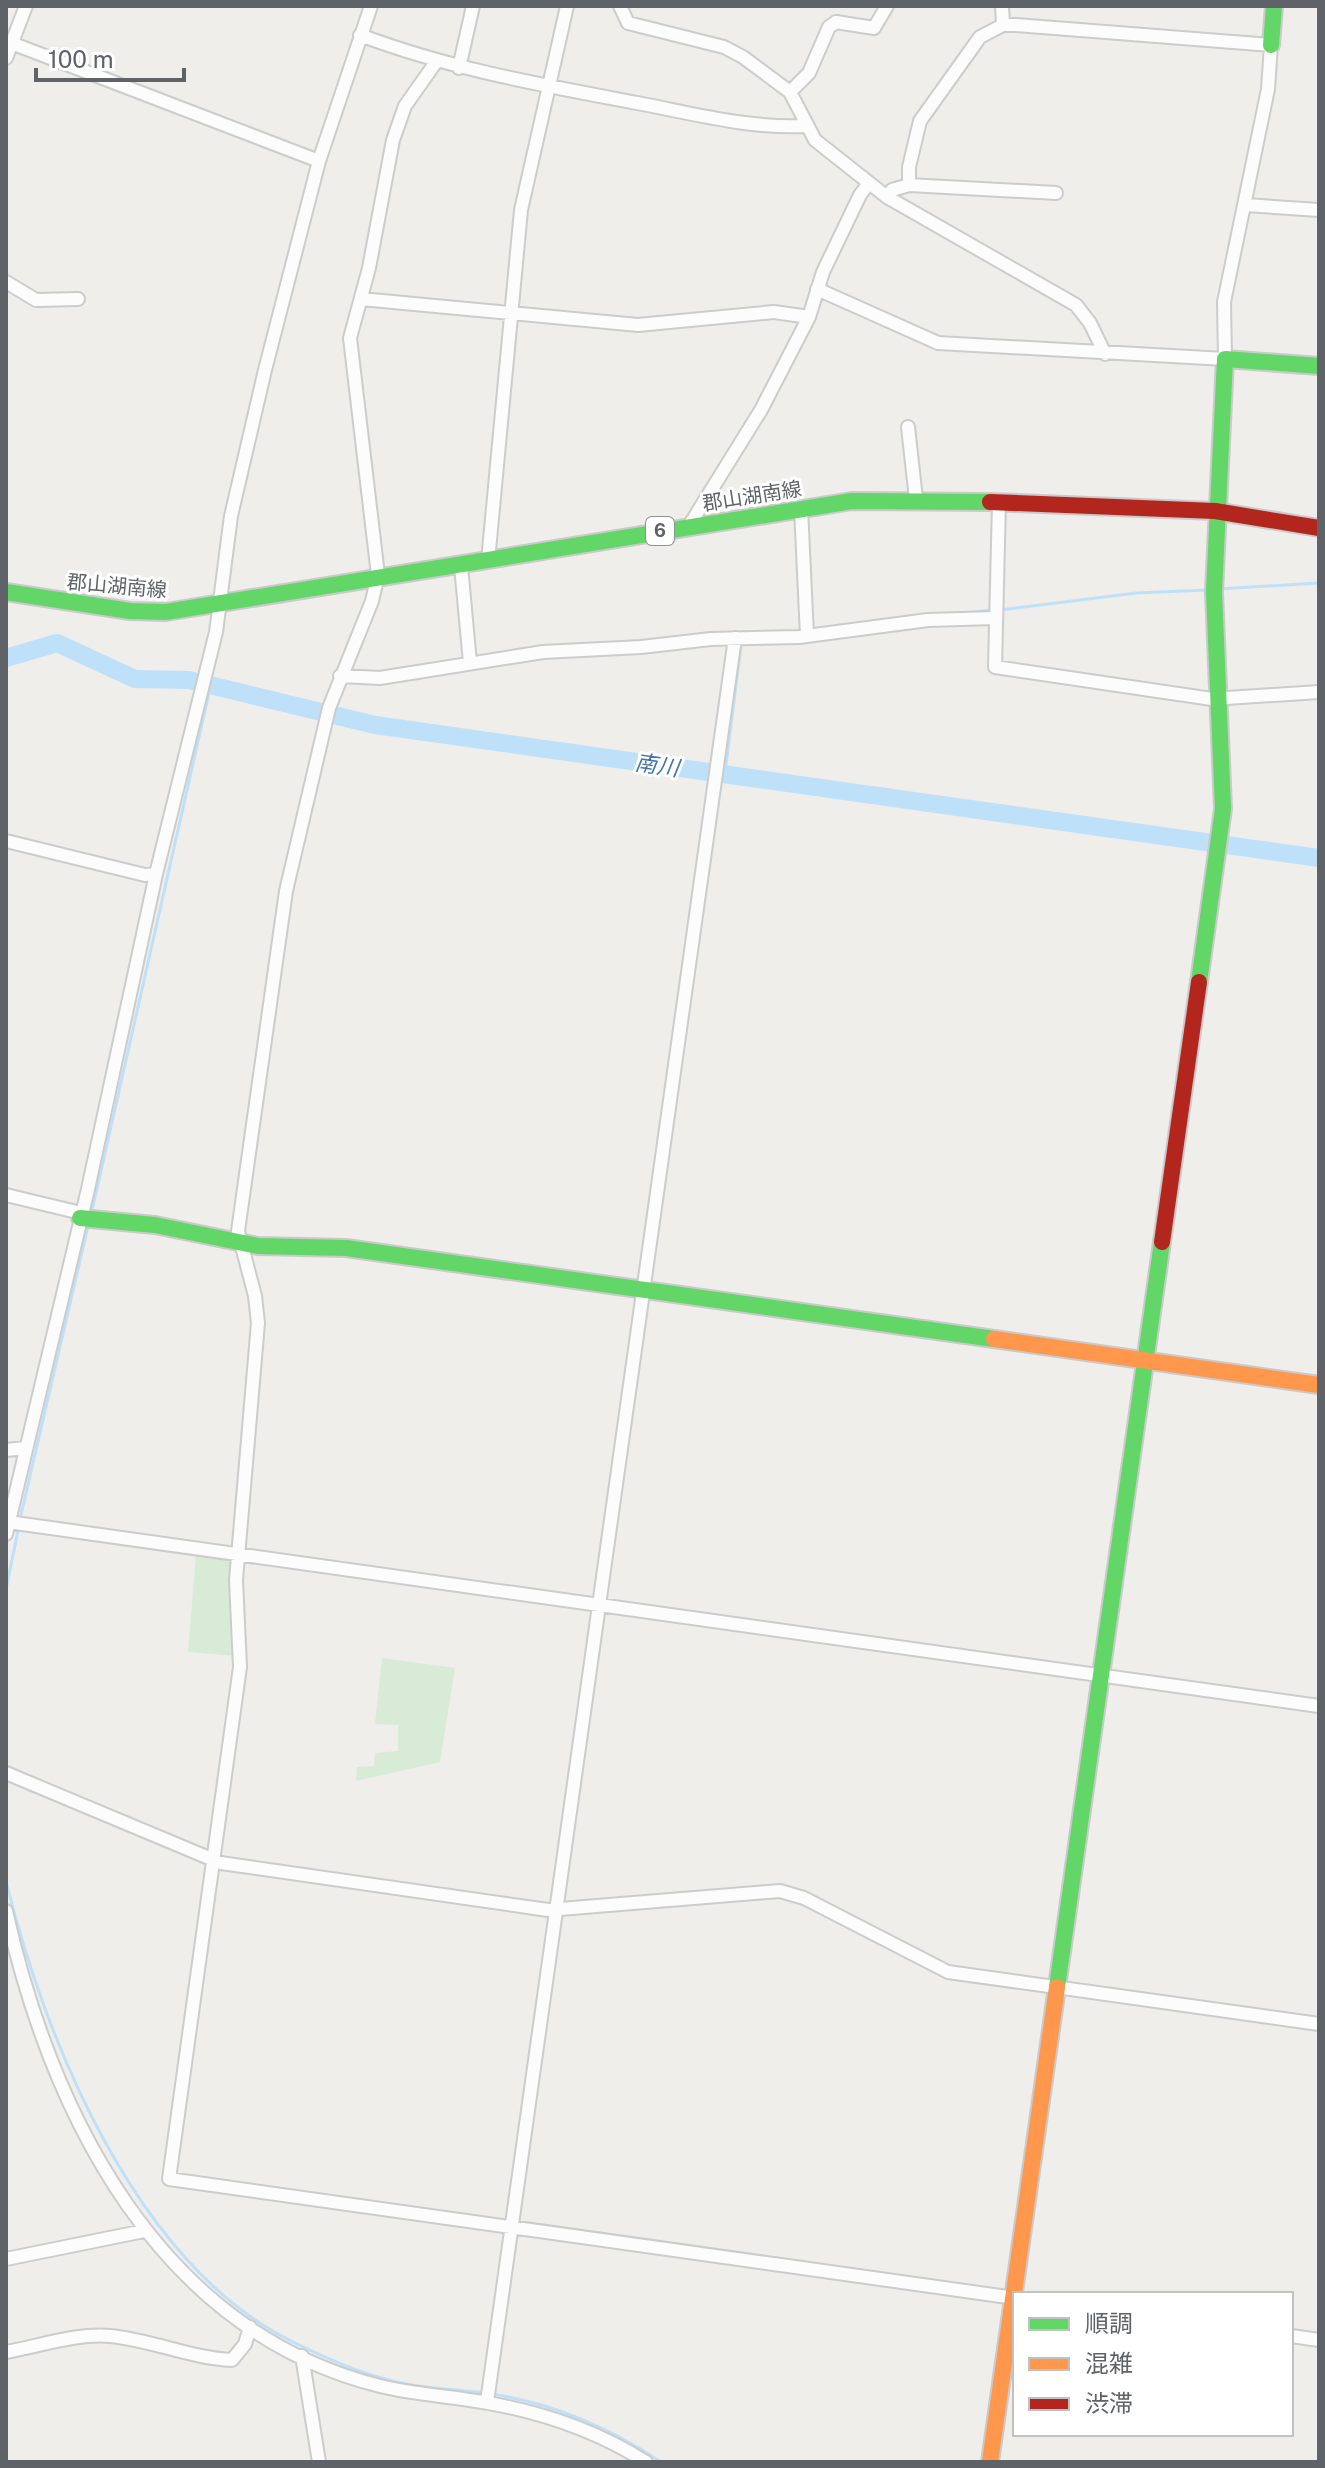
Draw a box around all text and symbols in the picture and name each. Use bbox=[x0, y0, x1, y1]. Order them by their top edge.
scale bar bbox=[36, 32, 184, 82]
text: 100 m bbox=[48, 45, 114, 73]
street label: 郡山湖南線 bbox=[701, 476, 803, 516]
road number: 6 bbox=[646, 517, 674, 545]
street label: 郡山湖南線 bbox=[66, 570, 168, 602]
water label: 南川 bbox=[633, 749, 683, 781]
legend bbox=[1013, 2292, 1293, 2436]
text: 順調 bbox=[1085, 2309, 1133, 2337]
text: 混雑 bbox=[1085, 2349, 1133, 2377]
text: 渋滞 bbox=[1085, 2389, 1133, 2417]

